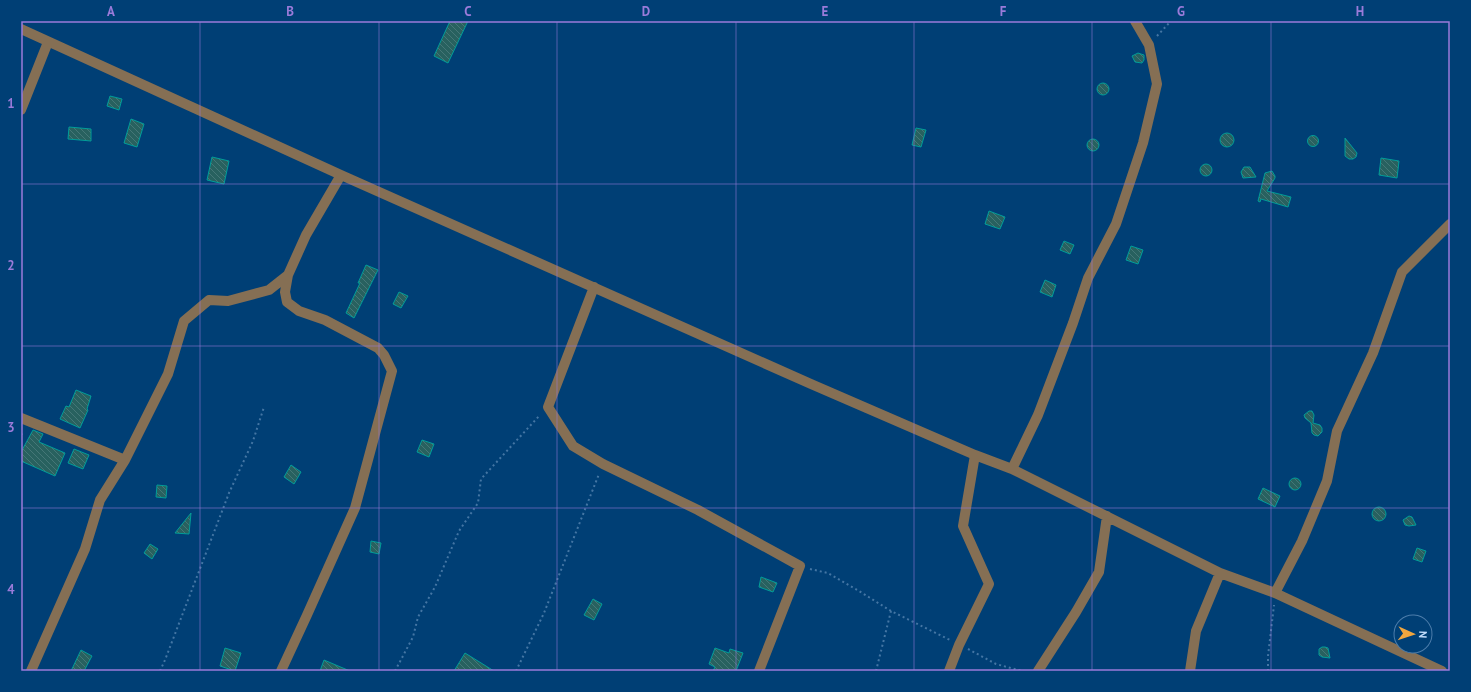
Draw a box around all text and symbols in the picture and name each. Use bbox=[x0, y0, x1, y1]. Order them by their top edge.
text: A bbox=[107, 3, 115, 20]
text: B bbox=[286, 3, 294, 20]
text: C bbox=[464, 3, 472, 20]
text: D bbox=[642, 3, 650, 20]
text: E bbox=[822, 3, 829, 20]
text: F bbox=[1000, 3, 1007, 20]
text: G bbox=[1177, 3, 1185, 20]
text: H bbox=[1356, 3, 1364, 20]
text: 1 bbox=[7, 95, 15, 112]
text: 2 bbox=[7, 257, 15, 274]
text: 3 bbox=[7, 419, 15, 436]
text: 4 bbox=[7, 581, 15, 598]
north arrow bbox=[1393, 614, 1433, 654]
text: N bbox=[1416, 631, 1430, 639]

